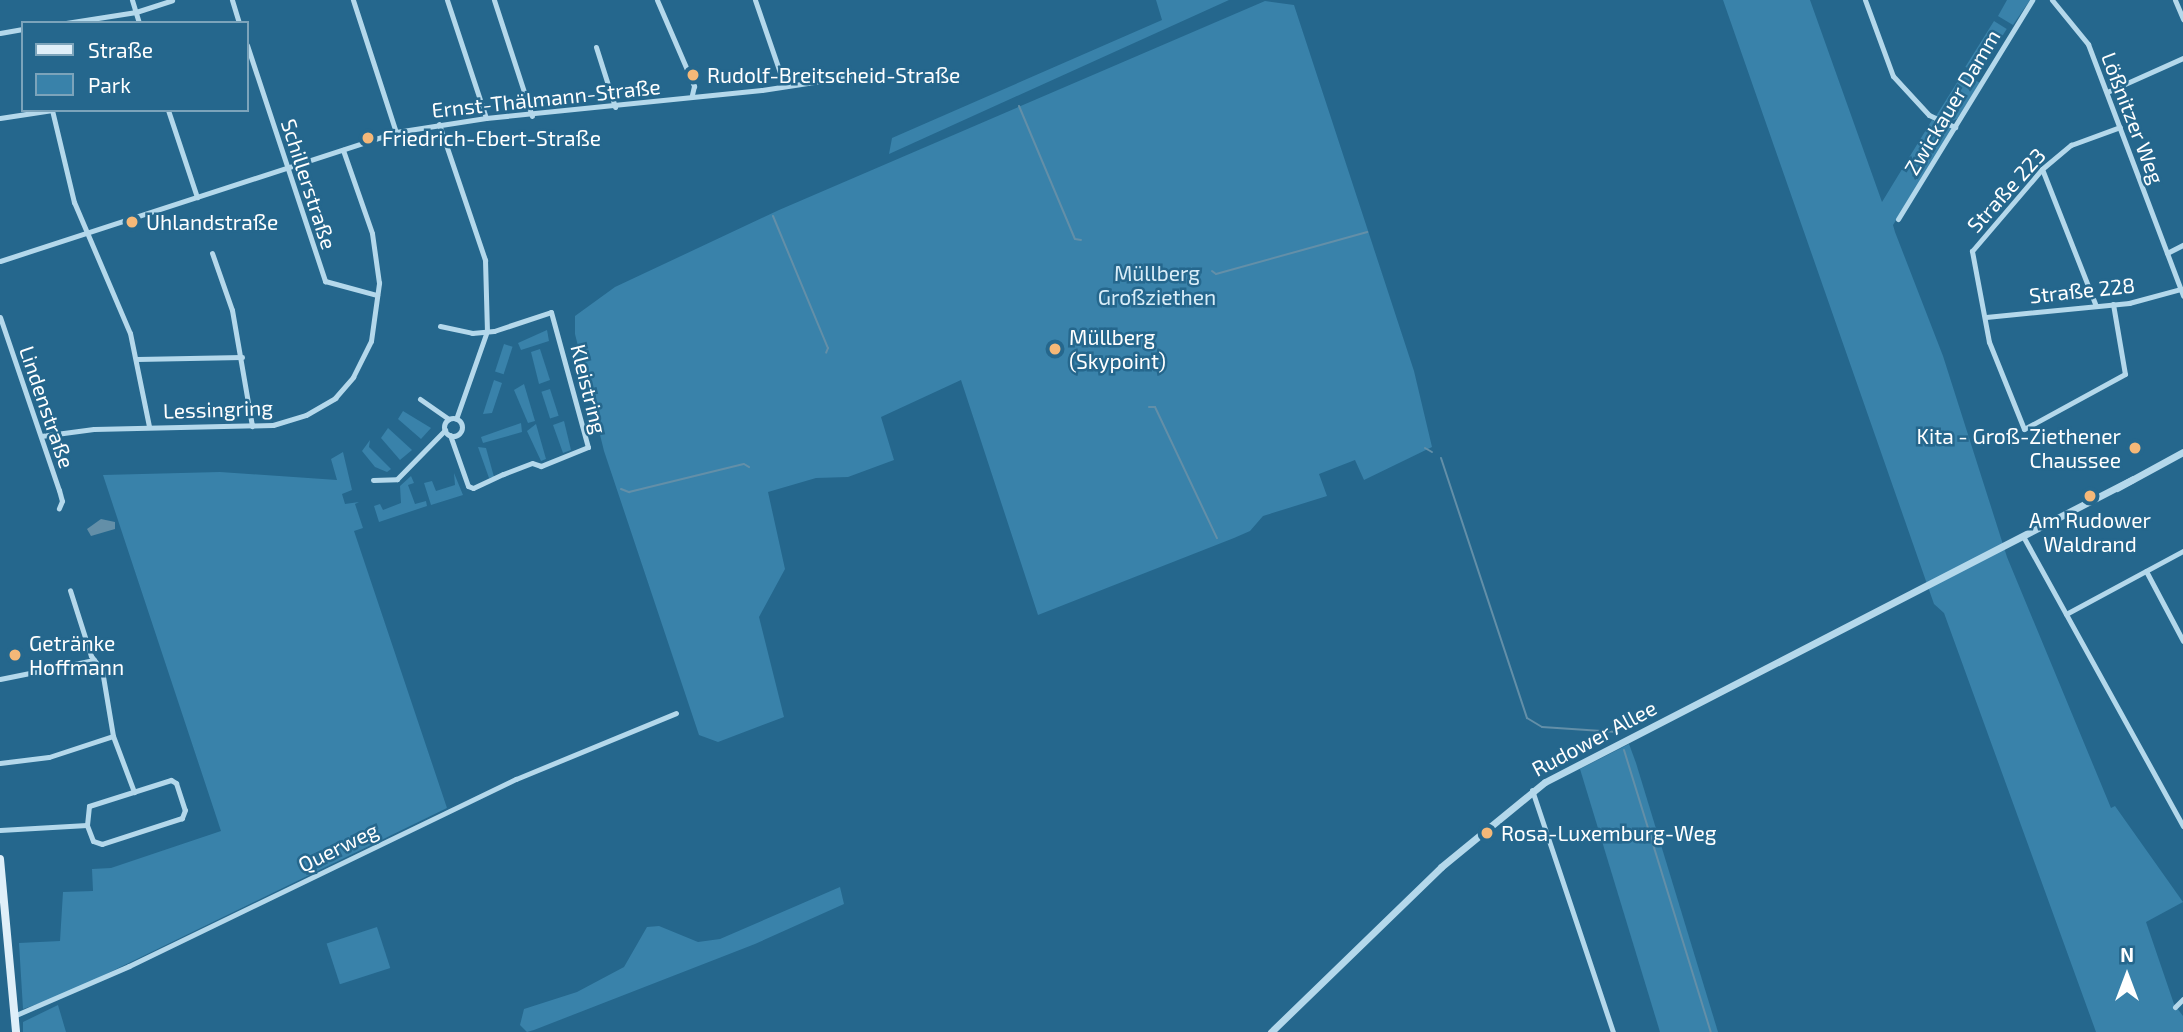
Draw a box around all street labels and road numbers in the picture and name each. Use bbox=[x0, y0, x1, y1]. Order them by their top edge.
street label: Zwickauer Damm bbox=[1899, 25, 2005, 179]
street label: Lößnitzer Weg bbox=[2096, 48, 2170, 188]
street label: Ernst-Thälmann-Straße bbox=[430, 73, 662, 123]
street label: Schillerstraße bbox=[276, 116, 342, 252]
street label: Straße 223 bbox=[1962, 143, 2050, 237]
street label: Straße 228 bbox=[2028, 272, 2136, 308]
street label: Lindenstraße bbox=[14, 342, 80, 472]
street label: Kleistring bbox=[566, 342, 612, 436]
street label: Lessingring bbox=[163, 394, 273, 424]
street label: Rudower Allee bbox=[1527, 694, 1661, 782]
street label: Querweg bbox=[294, 817, 382, 877]

